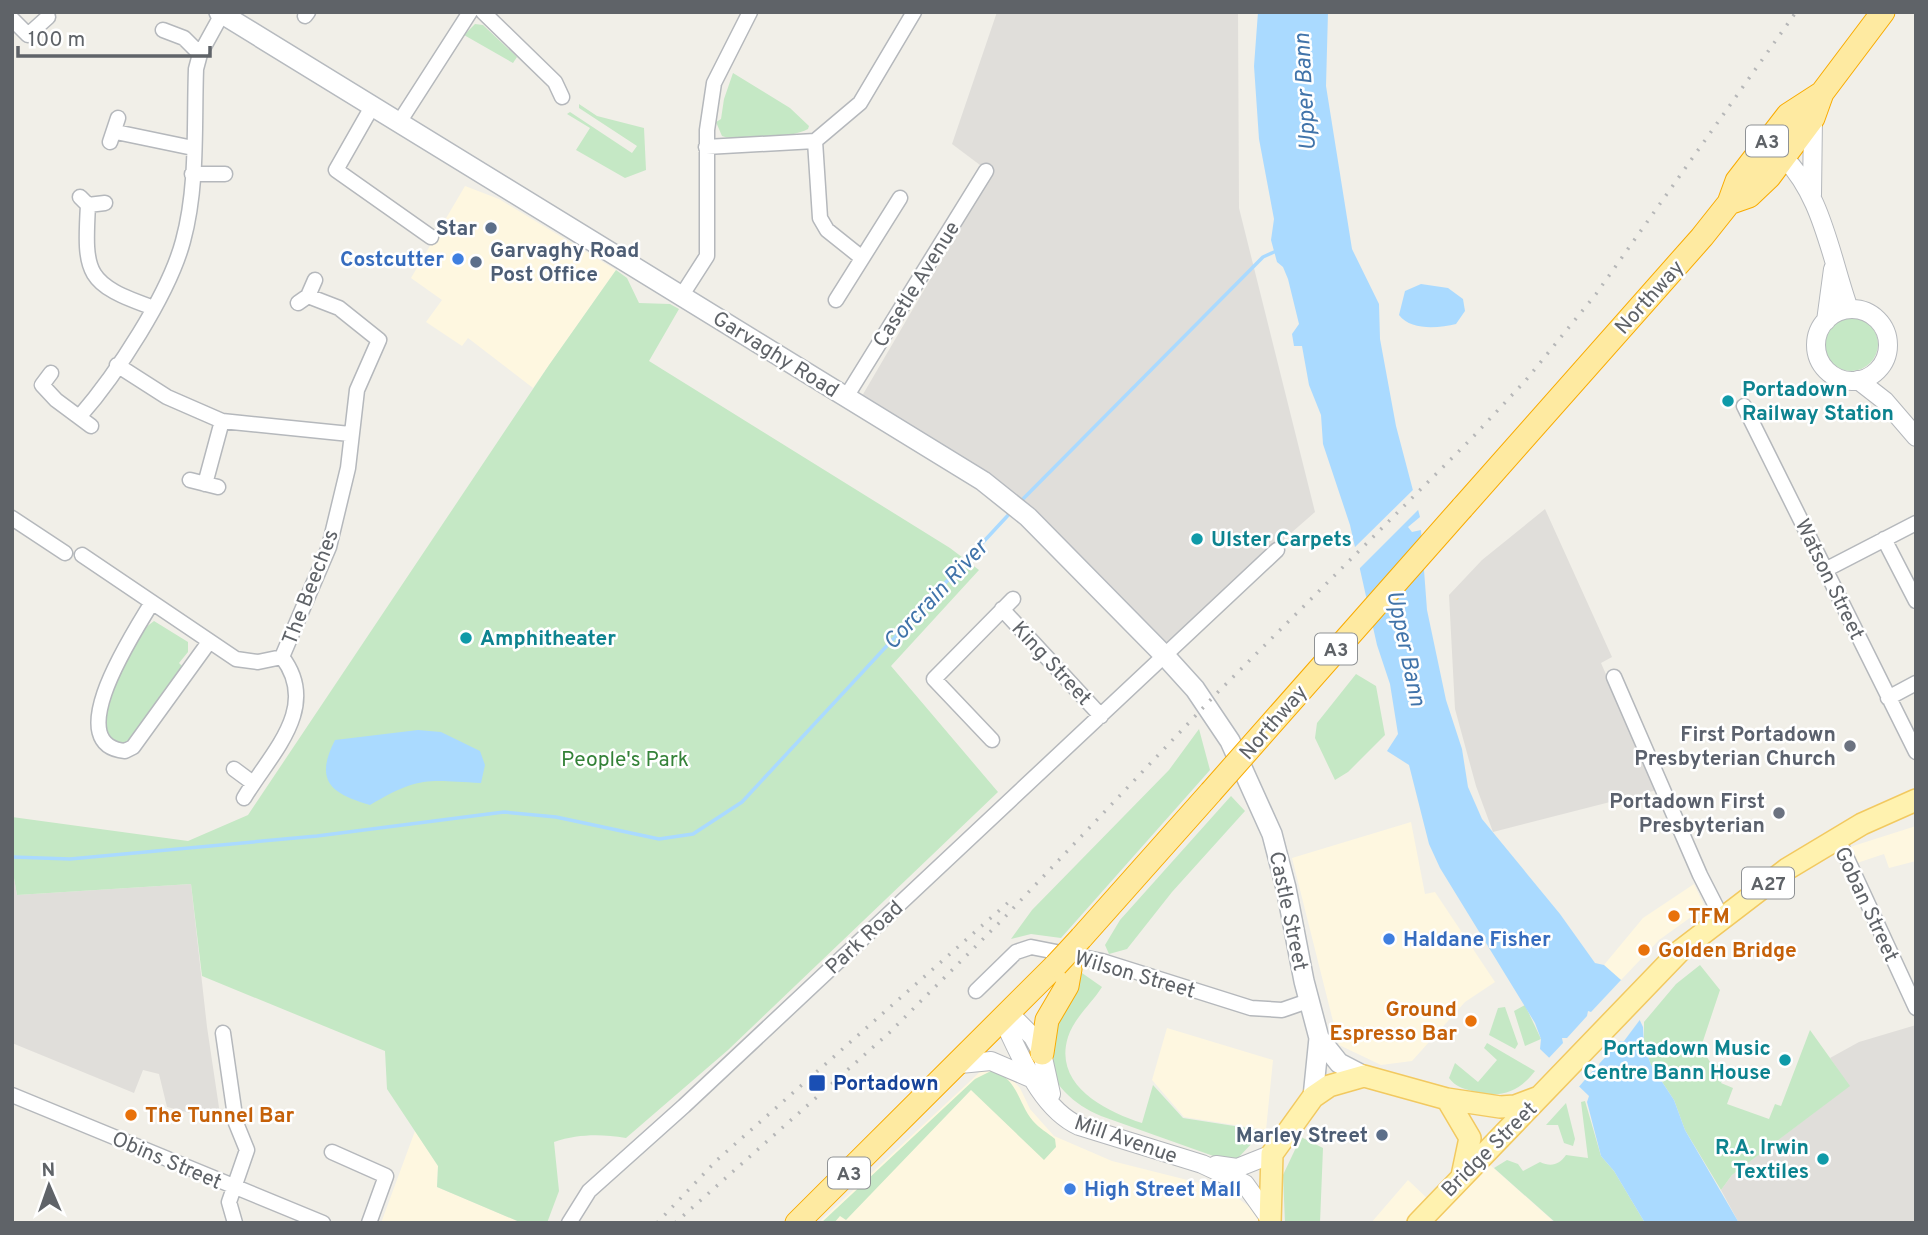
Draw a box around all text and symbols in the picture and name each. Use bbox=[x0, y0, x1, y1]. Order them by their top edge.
scale bar bbox=[18, 14, 210, 58]
text: 100 m bbox=[28, 27, 85, 54]
water label: Upper Bann bbox=[1289, 32, 1324, 152]
road number: A3 bbox=[1746, 125, 1788, 156]
place label: Star bbox=[436, 216, 477, 243]
street label: Casetle Avenue bbox=[868, 217, 967, 353]
marker: Star bbox=[483, 220, 499, 236]
place label: Garvaghy Road Post Office bbox=[490, 238, 639, 289]
place label: Costcutter bbox=[340, 247, 444, 274]
marker: Costcutter bbox=[450, 251, 466, 267]
marker: Garvaghy Road Post Office bbox=[468, 254, 484, 270]
street label: Northway bbox=[1610, 255, 1691, 341]
street label: Garvaghy Road bbox=[707, 306, 843, 405]
place label: Portadown Railway Station bbox=[1742, 377, 1894, 428]
marker: Portadown Railway Station bbox=[1720, 393, 1736, 409]
street label: Watson Street bbox=[1788, 515, 1870, 645]
street label: The Beeches bbox=[277, 526, 346, 649]
place label: Ulster Carpets bbox=[1211, 527, 1352, 554]
marker: Ulster Carpets bbox=[1189, 531, 1205, 547]
water label: Corcrain River bbox=[878, 533, 997, 657]
water label: Upper Bann bbox=[1378, 588, 1431, 710]
street label: King Street bbox=[1005, 616, 1097, 712]
place label: Amphitheater bbox=[480, 626, 616, 653]
marker: Amphitheater bbox=[458, 630, 474, 646]
road number: A3 bbox=[1315, 634, 1357, 664]
street label: Northway bbox=[1234, 680, 1314, 766]
place label: First Portadown Presbyterian Church bbox=[1634, 722, 1836, 773]
marker: First Portadown Presbyterian Church bbox=[1842, 738, 1858, 754]
park label: People's Park bbox=[561, 747, 689, 774]
place label: Portadown First Presbyterian bbox=[1609, 789, 1765, 840]
marker: Portadown First Presbyterian bbox=[1771, 805, 1787, 821]
street label: Goban Street bbox=[1827, 843, 1904, 967]
street label: Castle Street bbox=[1262, 849, 1313, 973]
road number: A27 bbox=[1742, 868, 1794, 898]
street label: Park Road bbox=[820, 895, 910, 981]
place label: TFM bbox=[1688, 904, 1730, 931]
marker: TFM bbox=[1666, 908, 1682, 924]
place label: Haldane Fisher bbox=[1403, 927, 1551, 954]
marker: Haldane Fisher bbox=[1381, 931, 1397, 947]
place label: Golden Bridge bbox=[1658, 938, 1797, 965]
marker: Golden Bridge bbox=[1636, 942, 1652, 958]
street label: Wilson Street bbox=[1071, 945, 1198, 1006]
place label: Ground Espresso Bar bbox=[1329, 997, 1457, 1048]
marker: Ground Espresso Bar bbox=[1463, 1013, 1479, 1029]
place label: Portadown Music Centre Bann House bbox=[1583, 1036, 1771, 1087]
marker: Portadown Music Centre Bann House bbox=[1777, 1052, 1793, 1068]
place label: Portadown bbox=[833, 1071, 939, 1098]
marker: Portadown bbox=[807, 1073, 827, 1093]
street label: Bridge Street bbox=[1436, 1096, 1544, 1204]
place label: The Tunnel Bar bbox=[145, 1103, 294, 1130]
marker: The Tunnel Bar bbox=[123, 1107, 139, 1123]
street label: Mill Avenue bbox=[1070, 1110, 1181, 1171]
place label: Marley Street bbox=[1236, 1123, 1368, 1150]
street label: Obins Street bbox=[107, 1126, 225, 1197]
marker: Marley Street bbox=[1374, 1127, 1390, 1143]
place label: R.A. Irwin Textiles bbox=[1715, 1135, 1809, 1186]
north arrow bbox=[14, 1151, 84, 1221]
marker: R.A. Irwin Textiles bbox=[1815, 1151, 1831, 1167]
road number: A3 bbox=[828, 1158, 870, 1189]
text: N bbox=[41, 1159, 56, 1183]
place label: High Street Mall bbox=[1084, 1177, 1241, 1204]
marker: High Street Mall bbox=[1062, 1181, 1078, 1197]

